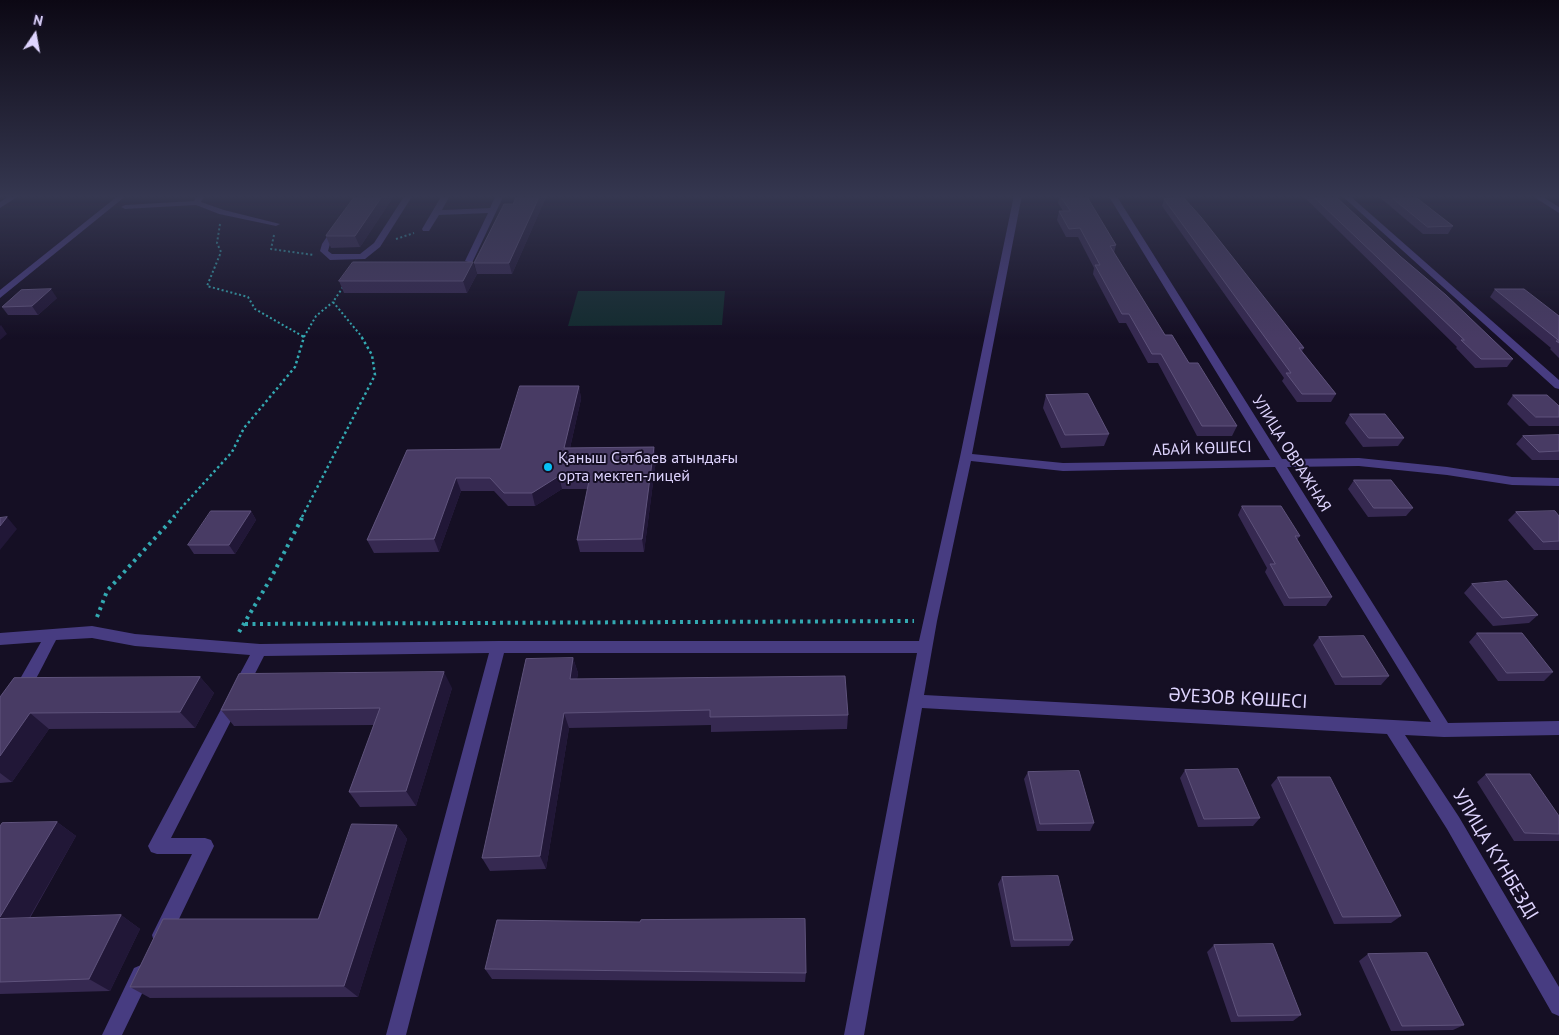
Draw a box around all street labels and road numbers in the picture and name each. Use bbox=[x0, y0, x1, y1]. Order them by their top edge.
street label: УЛИЦА ОВРАЖНАЯ bbox=[1247, 392, 1335, 516]
street label: АБАЙ КӨШЕСІ bbox=[1152, 438, 1252, 460]
street label: ӘУЕЗОВ КӨШЕСІ bbox=[1168, 684, 1308, 714]
street label: УЛИЦА КҮНБЕЗДІ bbox=[1447, 786, 1543, 924]

